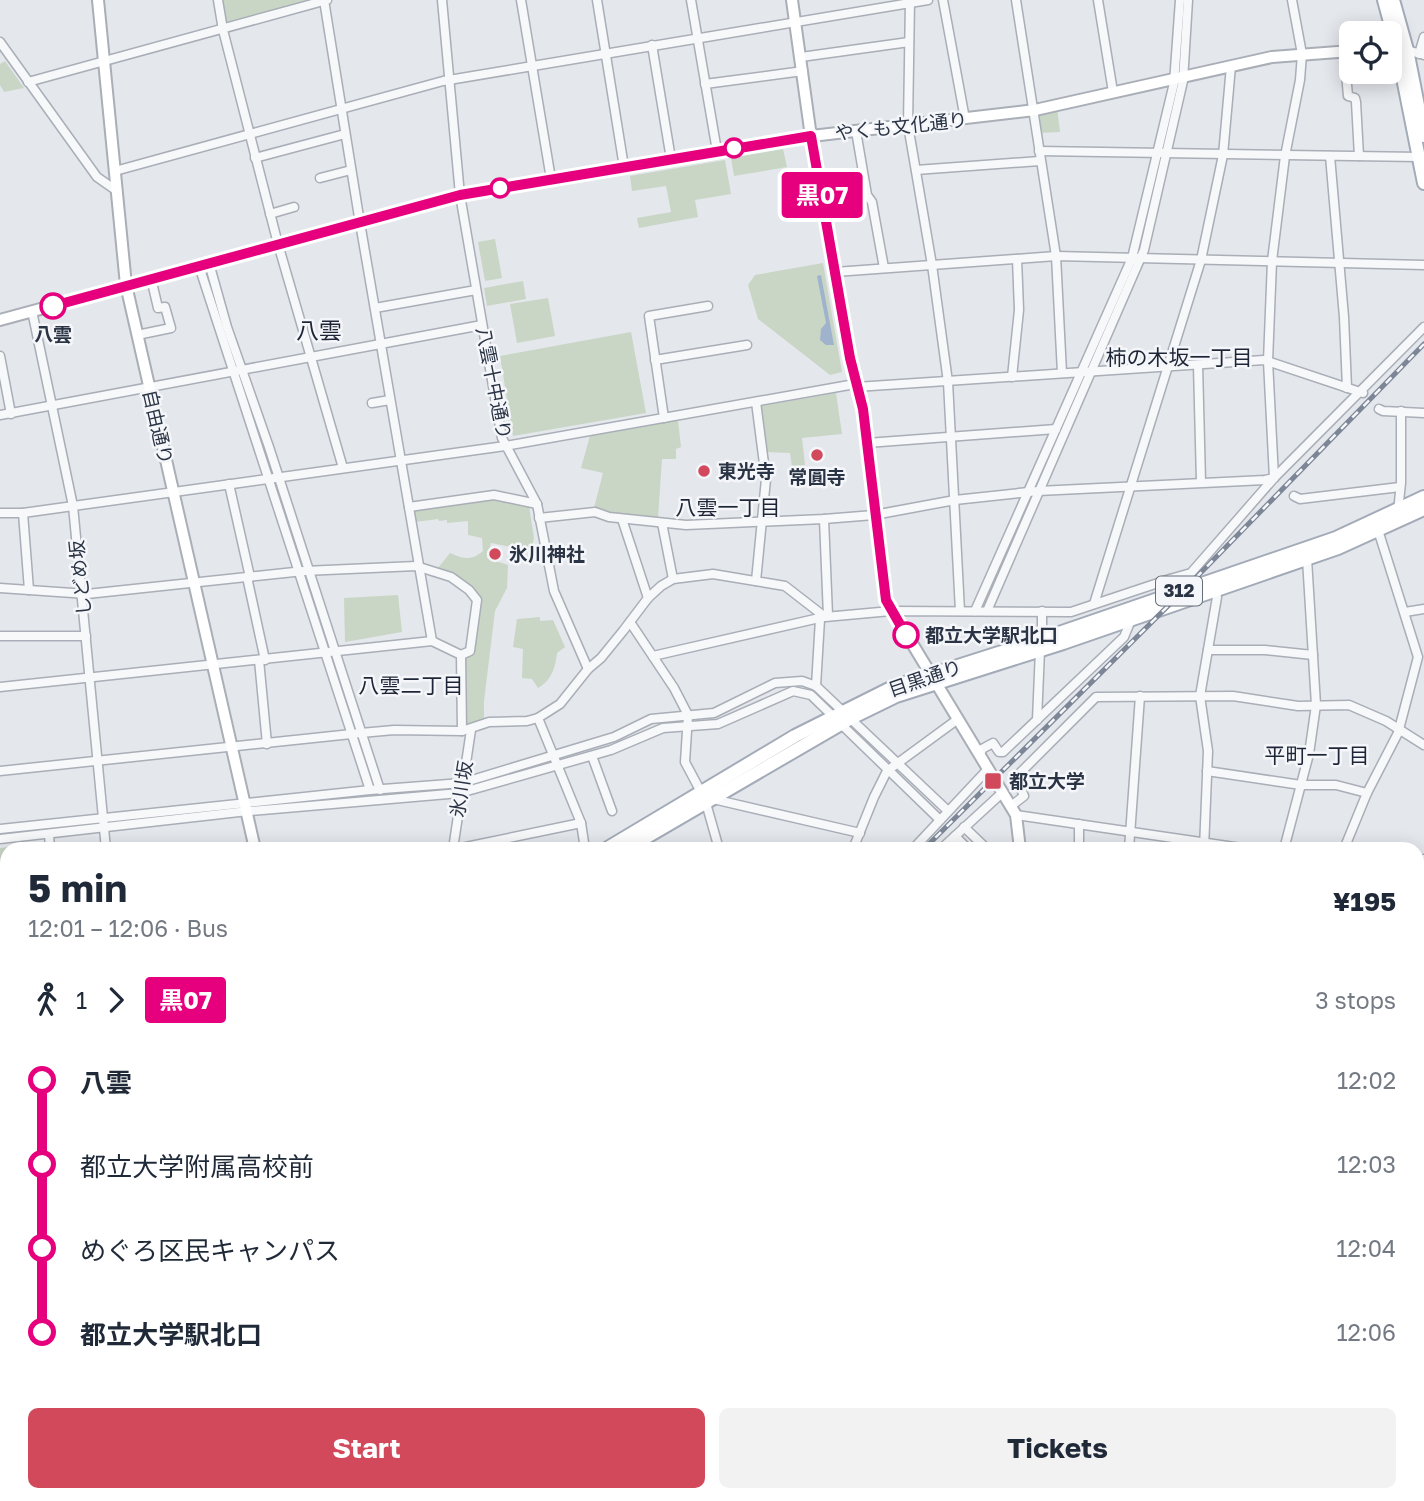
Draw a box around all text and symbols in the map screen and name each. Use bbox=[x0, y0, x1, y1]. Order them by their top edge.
map controls bbox=[1339, 21, 1402, 84]
button: locate bbox=[1339, 21, 1402, 84]
street label: やくも文化通り bbox=[834, 107, 968, 144]
unlabelled marker bbox=[724, 138, 744, 158]
line badge: 黒07 bbox=[782, 172, 862, 218]
unlabelled marker bbox=[490, 178, 510, 198]
text: 黒07 bbox=[796, 180, 848, 209]
marker: 八雲 bbox=[40, 293, 66, 319]
district label: 八雲 bbox=[296, 316, 342, 344]
place label: 八雲 bbox=[34, 322, 72, 345]
street label: 八雲十中通り bbox=[472, 325, 517, 441]
district label: 柿の木坂一丁目 bbox=[1106, 344, 1253, 370]
street label: 自由通り bbox=[139, 387, 178, 467]
marker: 常圓寺 bbox=[809, 447, 825, 463]
place label: 東光寺 bbox=[718, 459, 775, 482]
marker: 東光寺 bbox=[696, 463, 712, 479]
place label: 常圓寺 bbox=[788, 465, 846, 488]
district label: 八雲一丁目 bbox=[676, 494, 781, 520]
street label: しどめ坂 bbox=[64, 539, 95, 617]
place label: 氷川神社 bbox=[509, 542, 585, 565]
marker: 氷川神社 bbox=[487, 546, 503, 562]
road number: 312 bbox=[1156, 576, 1202, 606]
marker: 都立大学駅北口 bbox=[893, 622, 919, 648]
place label: 都立大学駅北口 bbox=[925, 623, 1058, 646]
street label: 目黒通り bbox=[885, 654, 965, 701]
district label: 八雲二丁目 bbox=[359, 672, 464, 698]
district label: 平町一丁目 bbox=[1265, 742, 1370, 768]
street label: 氷川坂 bbox=[445, 759, 476, 819]
place label: 都立大学 bbox=[1009, 769, 1085, 792]
marker: 都立大学 bbox=[983, 771, 1003, 791]
text: 5 min bbox=[28, 865, 127, 910]
text: ¥195 bbox=[1333, 886, 1396, 917]
text: 12:01 – 12:06 · Bus bbox=[28, 914, 228, 942]
icon: walk bbox=[28, 981, 66, 1019]
icon: forward bbox=[97, 981, 135, 1019]
text: 黒07 bbox=[159, 985, 212, 1014]
text: 1 bbox=[76, 986, 87, 1014]
text: 3 stops bbox=[1315, 986, 1396, 1014]
text: 12:02 bbox=[1337, 1066, 1396, 1094]
text: 八雲 bbox=[80, 1067, 132, 1098]
text: 12:03 bbox=[1337, 1150, 1396, 1178]
text: 都立大学附属高校前 bbox=[80, 1151, 314, 1182]
text: 12:04 bbox=[1336, 1234, 1396, 1262]
text: めぐろ区民キャンパス bbox=[80, 1235, 340, 1266]
text: 12:06 bbox=[1336, 1318, 1396, 1346]
text: 都立大学駅北口 bbox=[80, 1319, 262, 1350]
button: Start bbox=[28, 1408, 705, 1488]
button: Tickets bbox=[719, 1408, 1396, 1488]

